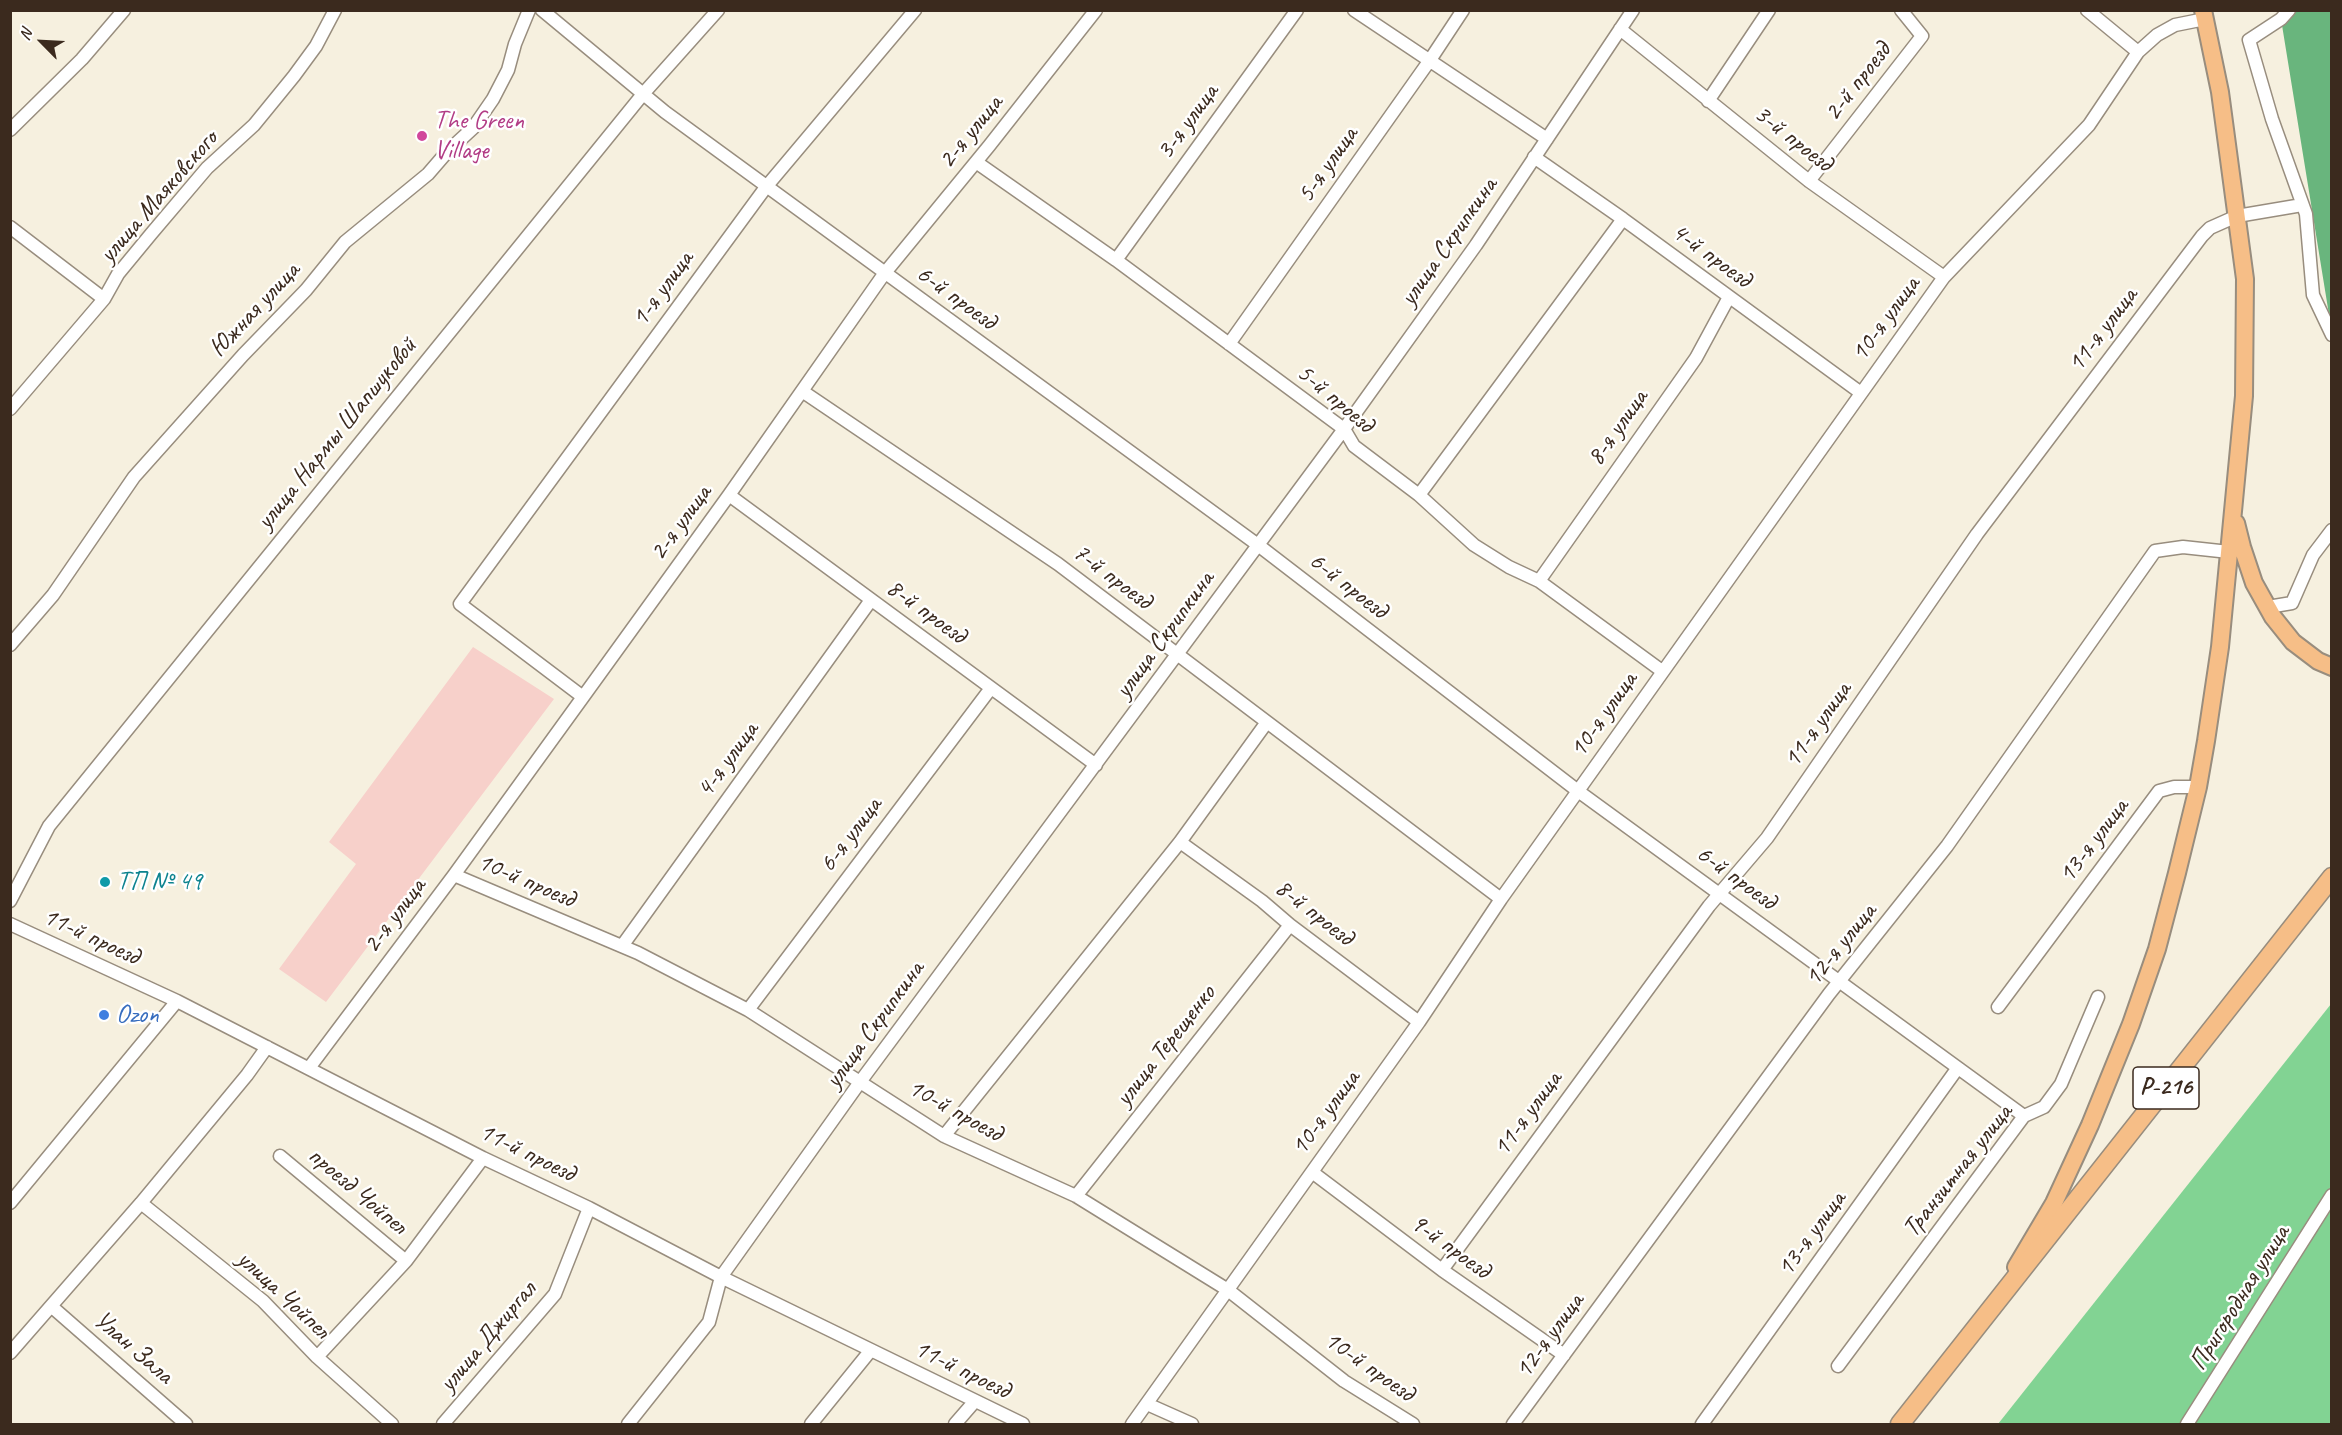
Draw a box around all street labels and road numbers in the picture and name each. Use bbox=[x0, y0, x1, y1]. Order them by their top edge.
street label: 2-й проезд bbox=[1818, 36, 1898, 128]
street label: 3-я улица bbox=[1150, 78, 1226, 166]
street label: 2-я улица bbox=[932, 89, 1010, 175]
street label: 3-й проезд bbox=[1747, 99, 1839, 179]
street label: 5-я улица bbox=[1291, 121, 1365, 209]
street label: улица Маяковского bbox=[93, 124, 225, 270]
street label: улица Скрипкина bbox=[1393, 172, 1505, 312]
street label: 4-й проезд bbox=[1665, 217, 1757, 295]
street label: 1-я улица bbox=[625, 245, 701, 333]
street label: Южная улица bbox=[203, 256, 307, 364]
street label: 6-й проезд bbox=[910, 259, 1002, 337]
street label: 10-я улица bbox=[1845, 270, 1927, 368]
street label: 11-я улица bbox=[2061, 282, 2145, 378]
street label: улица Нармы Шапшуковой bbox=[250, 332, 424, 536]
street label: 5-й проезд bbox=[1290, 358, 1380, 440]
street label: 8-я улица bbox=[1581, 384, 1655, 472]
street label: 2-я улица bbox=[643, 479, 719, 567]
street label: 7-й проезд bbox=[1066, 537, 1158, 617]
street label: 6-й проезд bbox=[1302, 546, 1394, 626]
street label: улица Скрипкина bbox=[1108, 565, 1222, 705]
street label: 8-й проезд bbox=[880, 573, 972, 651]
street label: 10-я улица bbox=[1563, 666, 1645, 764]
street label: 11-я улица bbox=[1777, 676, 1859, 774]
street label: 4-я улица bbox=[690, 716, 766, 804]
street label: 6-я улица bbox=[813, 791, 889, 879]
street label: 13-я улица bbox=[2052, 793, 2136, 889]
street label: 6-й проезд bbox=[1690, 839, 1782, 917]
street label: 10-й проезд bbox=[472, 846, 580, 916]
street label: 2-я улица bbox=[357, 872, 433, 960]
street label: 8-й проезд bbox=[1268, 873, 1360, 953]
street label: 12-я улица bbox=[1798, 897, 1884, 993]
street label: 11-й проезд bbox=[38, 901, 144, 973]
street label: улица Скрипкина bbox=[818, 955, 932, 1095]
street label: улица Терещенко bbox=[1109, 979, 1223, 1113]
street label: 10-я улица bbox=[1285, 1064, 1367, 1162]
street label: 11-я улица bbox=[1487, 1065, 1569, 1163]
road number: Р-216 bbox=[2133, 1067, 2199, 1109]
street label: 10-й проезд bbox=[902, 1072, 1008, 1150]
street label: Транзитная улица bbox=[1896, 1098, 2020, 1244]
street label: 11-й проезд bbox=[474, 1116, 580, 1190]
street label: проезд Чойпел bbox=[301, 1140, 413, 1242]
street label: 13-я улица bbox=[1771, 1185, 1853, 1283]
street label: 9-й проезд bbox=[1404, 1208, 1496, 1286]
street label: Пригородная улица bbox=[2183, 1219, 2297, 1377]
street label: улица Чойпел bbox=[230, 1244, 336, 1346]
street label: улица Джиргал bbox=[433, 1275, 543, 1399]
street label: 12-я улица bbox=[1509, 1287, 1591, 1385]
street label: Улан Зала bbox=[87, 1305, 179, 1391]
street label: 10-й проезд bbox=[1318, 1325, 1420, 1409]
street label: 11-й проезд bbox=[909, 1333, 1015, 1407]

